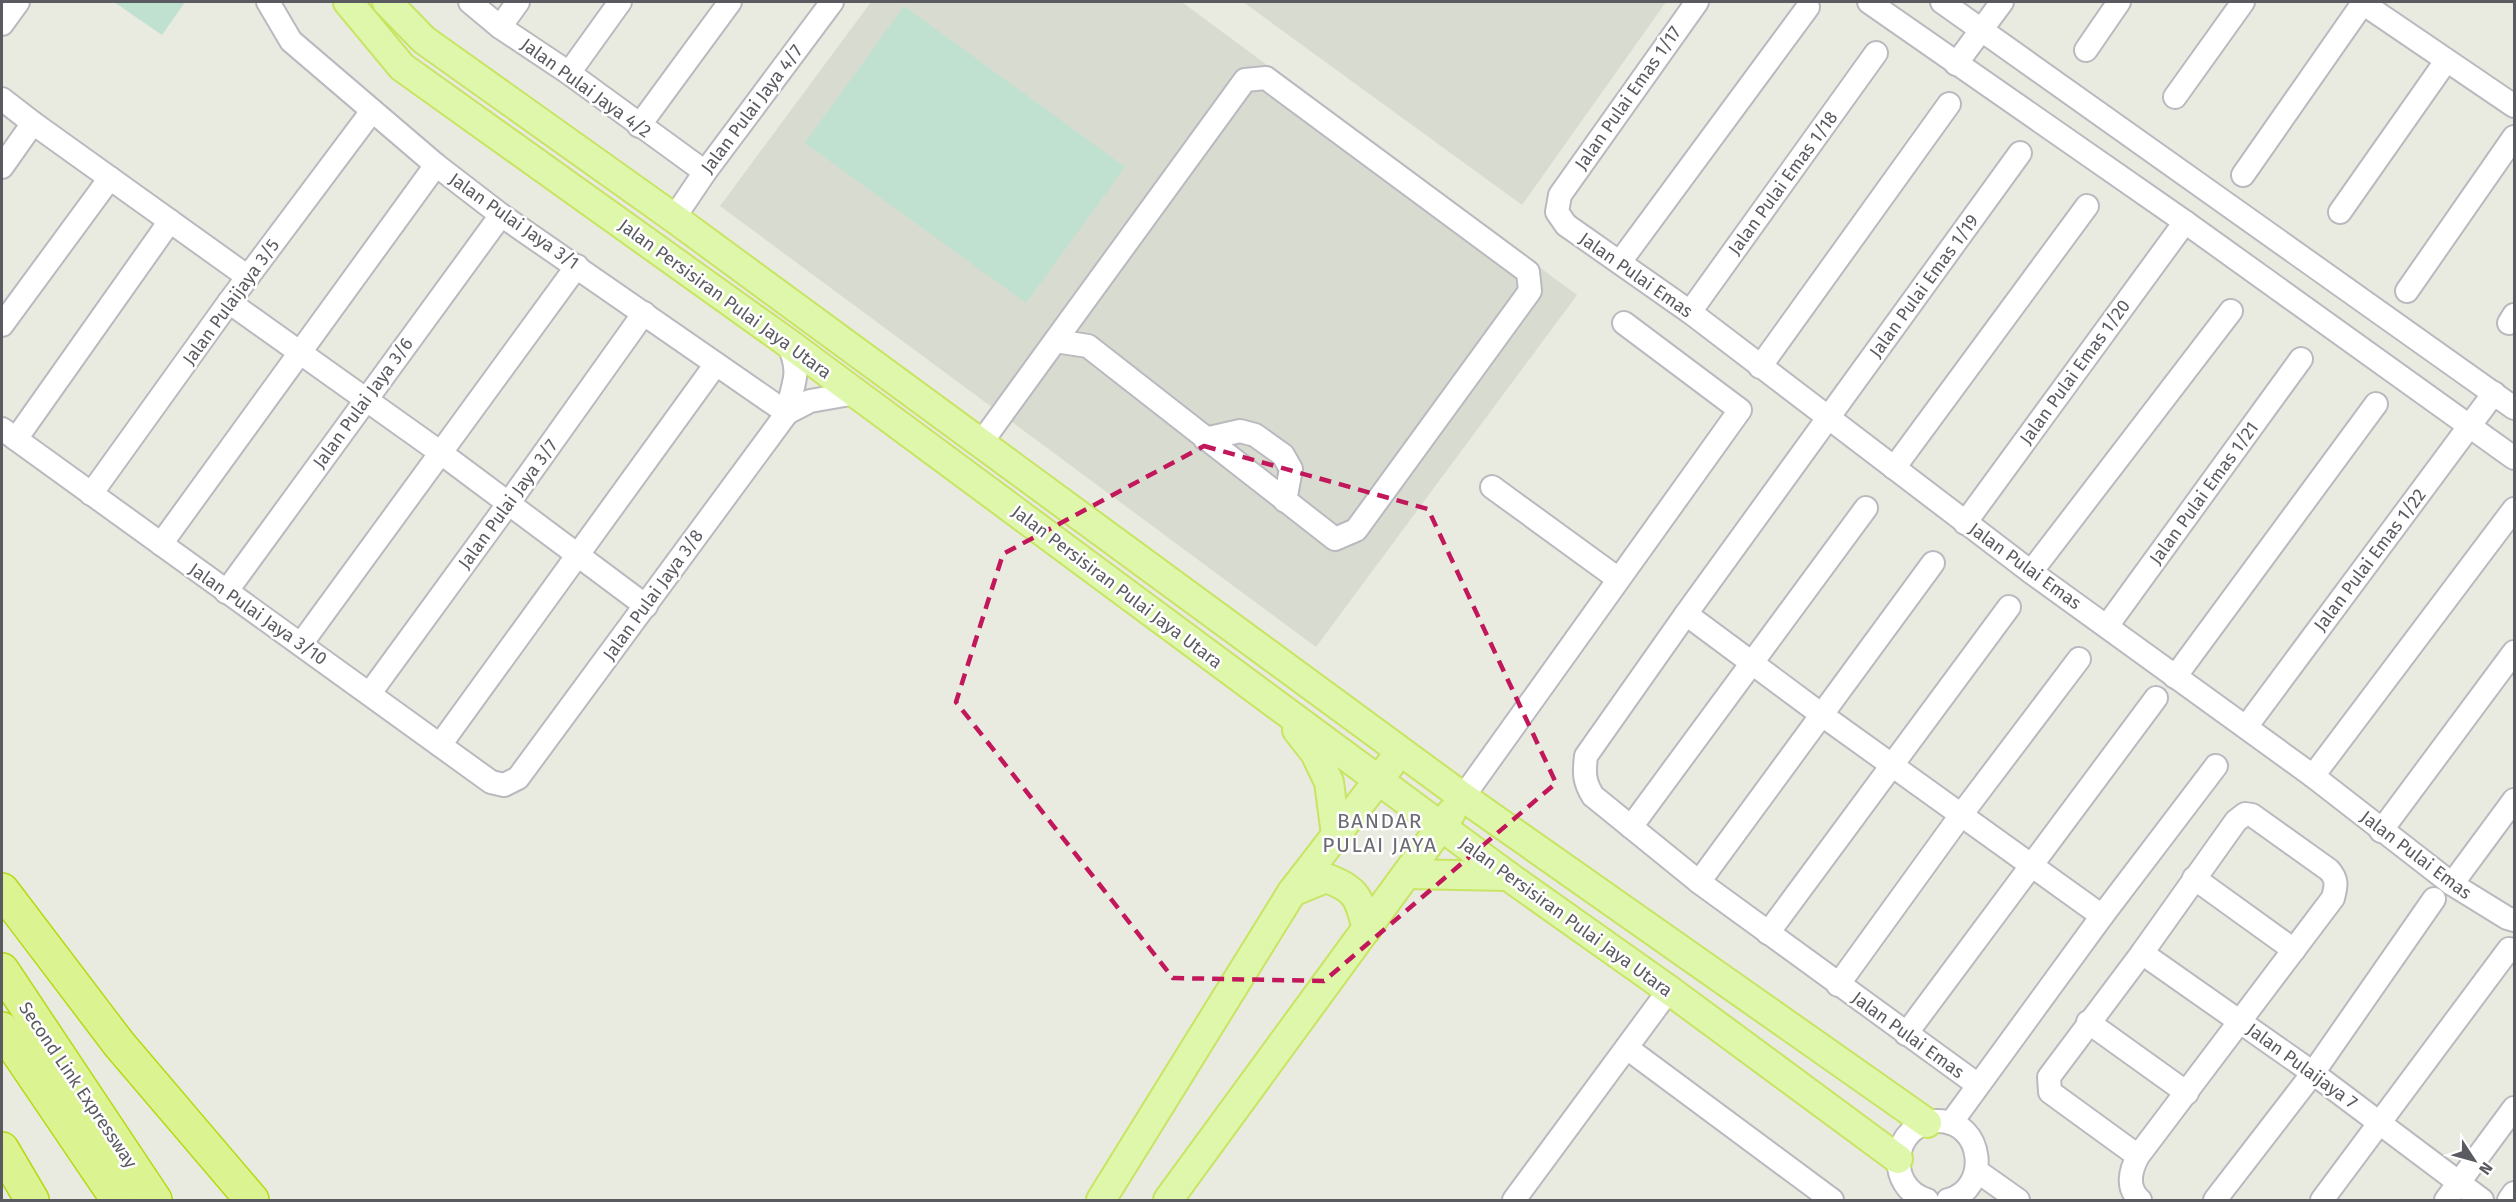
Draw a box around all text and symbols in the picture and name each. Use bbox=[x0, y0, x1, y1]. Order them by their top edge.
street label: Jalan Pulai Emas 1/17 bbox=[1570, 22, 1686, 174]
street label: Jalan Pulai Jaya 4/2 bbox=[517, 33, 655, 143]
street label: Jalan Pulai Jaya 4/7 bbox=[696, 40, 808, 178]
street label: Jalan Pulai Emas 1/18 bbox=[1724, 107, 1843, 259]
street label: Jalan Pulai Jaya 3/1 bbox=[445, 168, 583, 274]
street label: Jalan Pulai Emas 1/19 bbox=[1865, 210, 1983, 362]
street label: Jalan Persisiran Pulai Jaya Utara bbox=[614, 214, 836, 384]
street label: Jalan Pulai Emas bbox=[1575, 228, 1697, 322]
street label: Jalan Pulaijaya 3/5 bbox=[178, 235, 284, 369]
street label: Jalan Pulai Emas 1/20 bbox=[2015, 295, 2135, 449]
street label: Jalan Pulai Jaya 3/6 bbox=[308, 333, 418, 473]
street label: Jalan Pulai Emas 1/21 bbox=[2145, 417, 2263, 569]
street label: Jalan Pulai Jaya 3/7 bbox=[454, 435, 562, 573]
street label: Jalan Pulai Emas 1/22 bbox=[2309, 484, 2431, 636]
street label: Jalan Persisiran Pulai Jaya Utara bbox=[1007, 501, 1227, 673]
street label: Jalan Pulai Emas bbox=[1965, 518, 2085, 614]
street label: Jalan Pulai Jaya 3/8 bbox=[598, 525, 708, 665]
street label: Jalan Pulai Jaya 3/10 bbox=[185, 558, 331, 670]
street label: Jalan Pulai Emas bbox=[2356, 806, 2476, 904]
district label: BANDAR PULAI JAYA bbox=[1322, 808, 1438, 858]
street label: Jalan Persisiran Pulai Jaya Utara bbox=[1455, 832, 1677, 1002]
street label: Jalan Pulai Emas bbox=[1848, 987, 1968, 1083]
street label: Second Link Expressway bbox=[14, 998, 142, 1172]
street label: Jalan Pulaijaya 7 bbox=[2242, 1018, 2362, 1114]
north arrow bbox=[2444, 1130, 2504, 1190]
text: N bbox=[2475, 1159, 2497, 1178]

